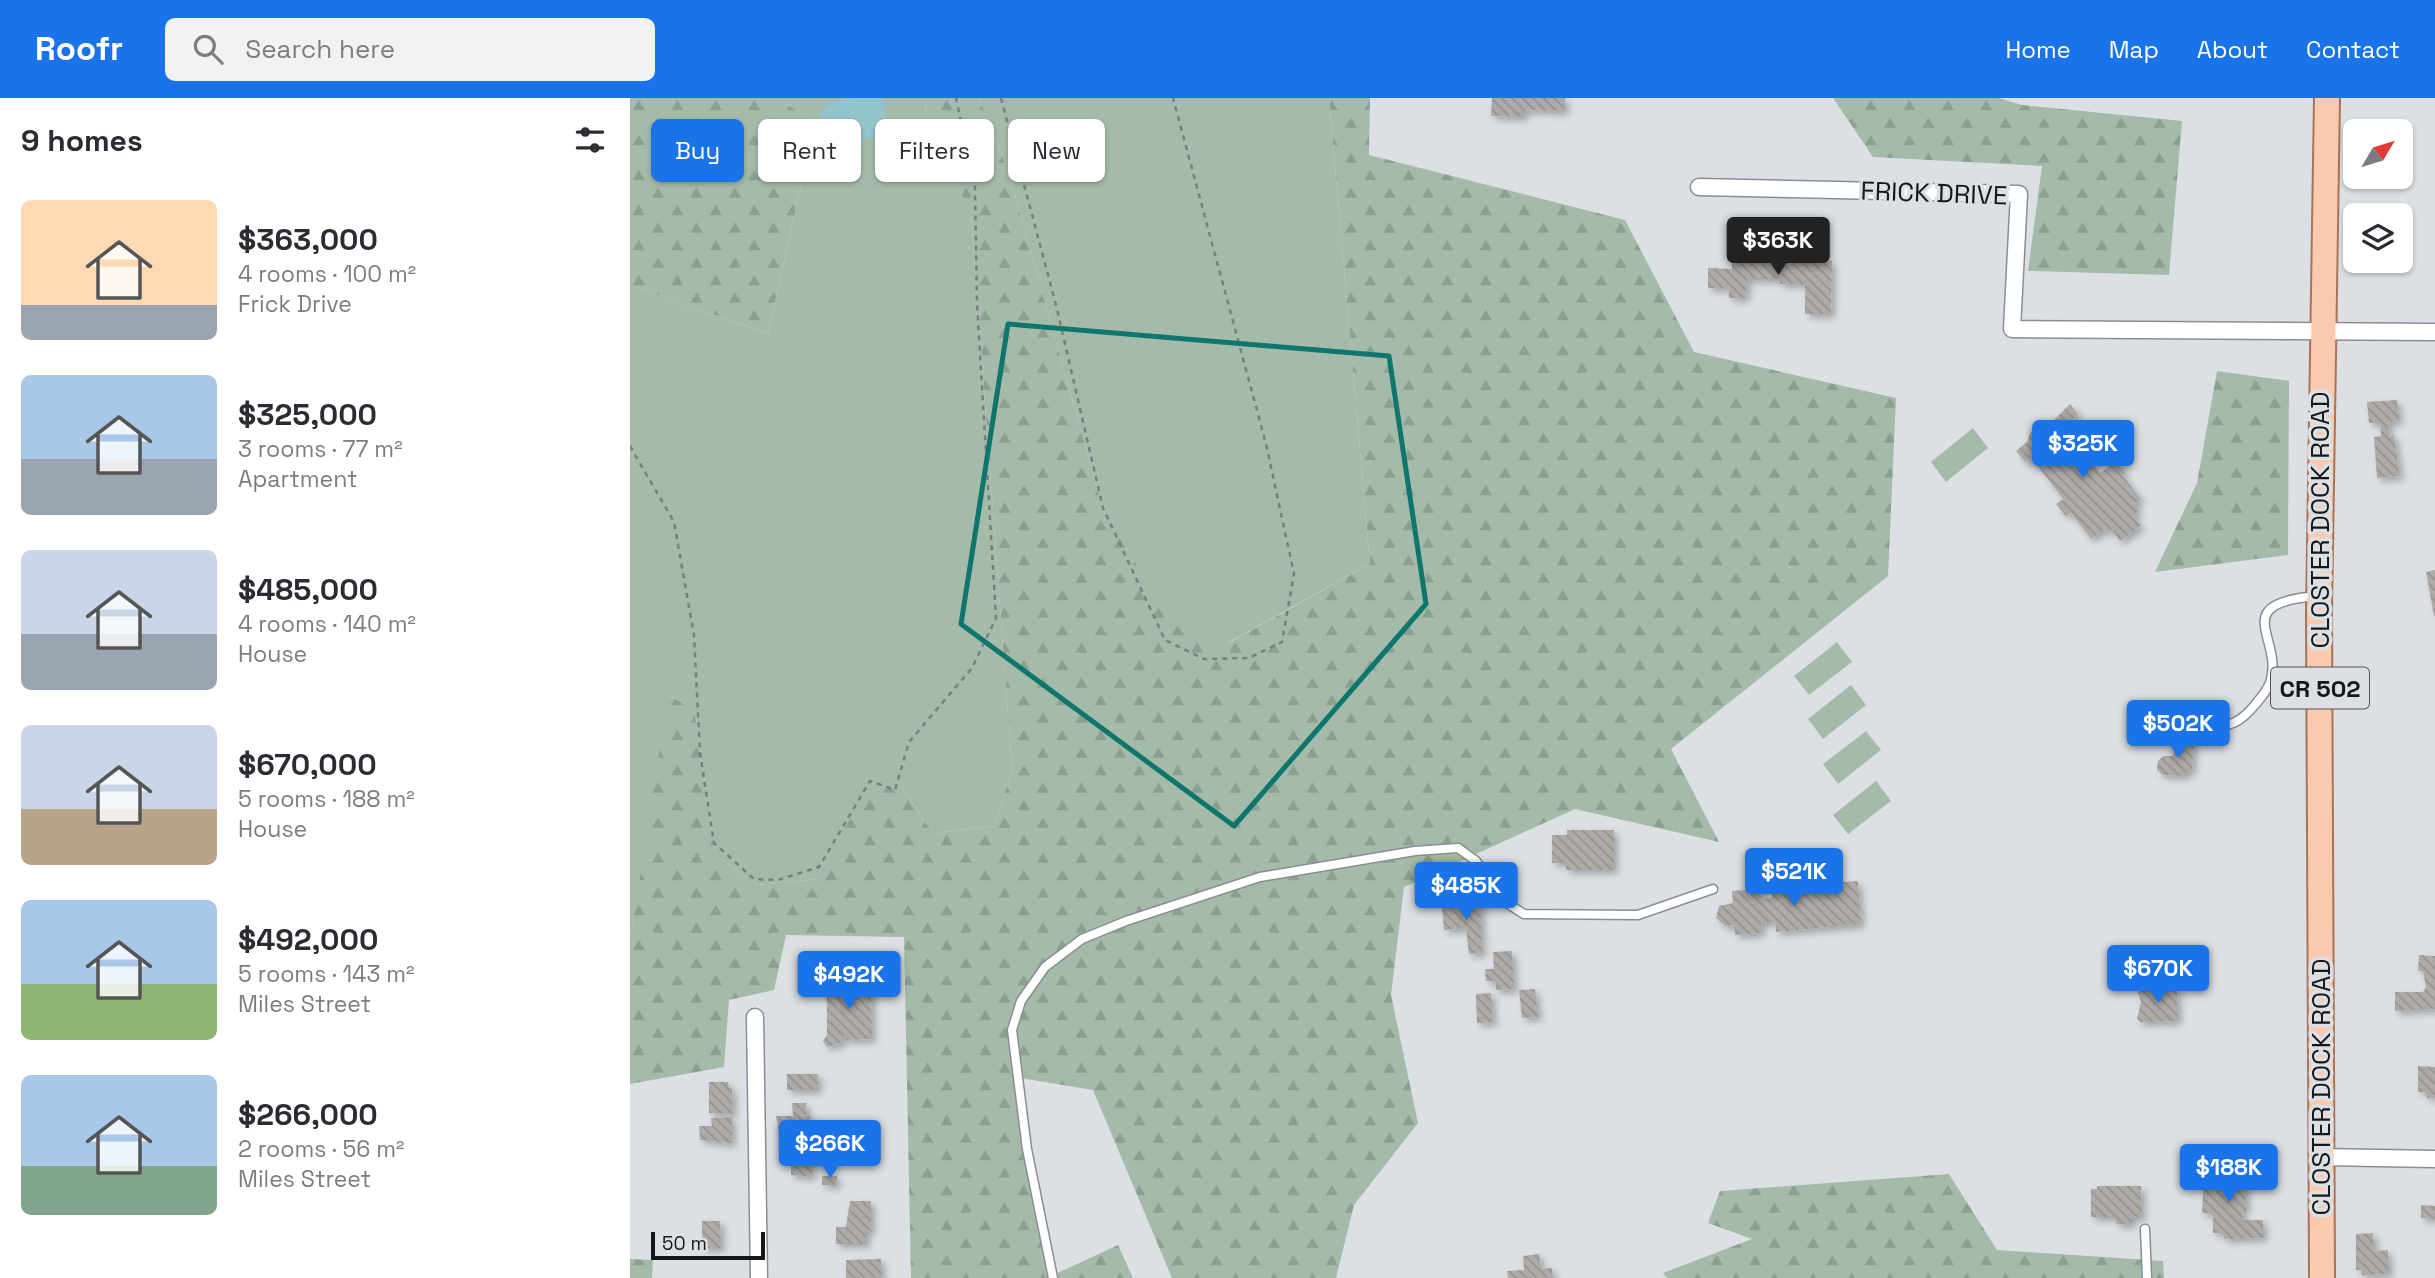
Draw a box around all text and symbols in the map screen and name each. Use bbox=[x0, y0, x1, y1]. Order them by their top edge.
search box bbox=[165, 18, 655, 81]
text: Roofr bbox=[35, 28, 123, 70]
icon: search bbox=[189, 30, 227, 68]
text: Search here bbox=[245, 32, 395, 66]
text: Home bbox=[2005, 34, 2071, 65]
text: Map bbox=[2109, 34, 2159, 65]
text: About bbox=[2197, 34, 2268, 65]
text: Contact bbox=[2306, 34, 2400, 65]
chip: Buy bbox=[651, 119, 744, 182]
chip: Rent bbox=[758, 119, 861, 182]
chip: Filters bbox=[875, 119, 994, 182]
chip: New bbox=[1008, 119, 1105, 182]
north arrow bbox=[2343, 119, 2413, 189]
map controls bbox=[2343, 119, 2413, 273]
text: 9 homes bbox=[21, 121, 143, 160]
icon: filters bbox=[571, 121, 609, 159]
street label: FRICK DRIVE bbox=[1860, 173, 2008, 213]
button: layers bbox=[2343, 203, 2413, 273]
pin: $363K bbox=[1729, 218, 1827, 277]
text: $363,000 bbox=[238, 220, 378, 259]
text: $363K bbox=[1743, 225, 1813, 255]
icon: home bbox=[77, 228, 161, 312]
text: 4 rooms · 100 m² bbox=[238, 259, 416, 289]
text: Frick Drive bbox=[238, 289, 352, 319]
street label: CLOSTER DOCK ROAD bbox=[2303, 392, 2337, 648]
text: $325,000 bbox=[238, 395, 377, 434]
icon: home bbox=[77, 403, 161, 487]
pin: $325K bbox=[2034, 420, 2132, 480]
text: $325K bbox=[2048, 428, 2118, 458]
text: 3 rooms · 77 m² bbox=[238, 434, 403, 464]
text: Apartment bbox=[238, 464, 358, 494]
text: $485,000 bbox=[238, 570, 378, 609]
icon: home bbox=[77, 578, 161, 662]
text: 4 rooms · 140 m² bbox=[238, 609, 416, 639]
text: House bbox=[238, 639, 307, 669]
road number: CR 502 bbox=[2271, 668, 2369, 708]
pin: $502K bbox=[2129, 700, 2227, 760]
text: $502K bbox=[2143, 708, 2213, 738]
text: $670,000 bbox=[238, 745, 377, 784]
icon: home bbox=[77, 753, 161, 837]
text: 5 rooms · 188 m² bbox=[238, 784, 415, 814]
text: House bbox=[238, 814, 307, 844]
pin: $521K bbox=[1745, 848, 1843, 908]
text: $521K bbox=[1761, 856, 1827, 886]
pin: $485K bbox=[1417, 862, 1515, 922]
text: $485K bbox=[1431, 870, 1501, 900]
text: $492,000 bbox=[238, 920, 378, 959]
icon: home bbox=[77, 928, 161, 1012]
pin: $670K bbox=[2109, 946, 2207, 1005]
pin: $492K bbox=[800, 951, 898, 1011]
text: $670K bbox=[2123, 953, 2193, 983]
text: 5 rooms · 143 m² bbox=[238, 959, 414, 989]
text: $492K bbox=[814, 959, 884, 989]
street label: CLOSTER DOCK ROAD bbox=[2304, 959, 2338, 1215]
text: Miles Street bbox=[238, 989, 371, 1019]
text: $266,000 bbox=[238, 1095, 378, 1134]
icon: home bbox=[77, 1103, 161, 1187]
pin: $266K bbox=[781, 1121, 879, 1180]
text: $266K bbox=[795, 1128, 865, 1158]
text: 2 rooms · 56 m² bbox=[238, 1134, 404, 1164]
pin: $188K bbox=[2180, 1144, 2278, 1204]
text: $188K bbox=[2196, 1152, 2262, 1182]
text: Miles Street bbox=[238, 1164, 371, 1194]
scale bar bbox=[651, 1229, 765, 1261]
text: 50 m bbox=[662, 1231, 707, 1256]

